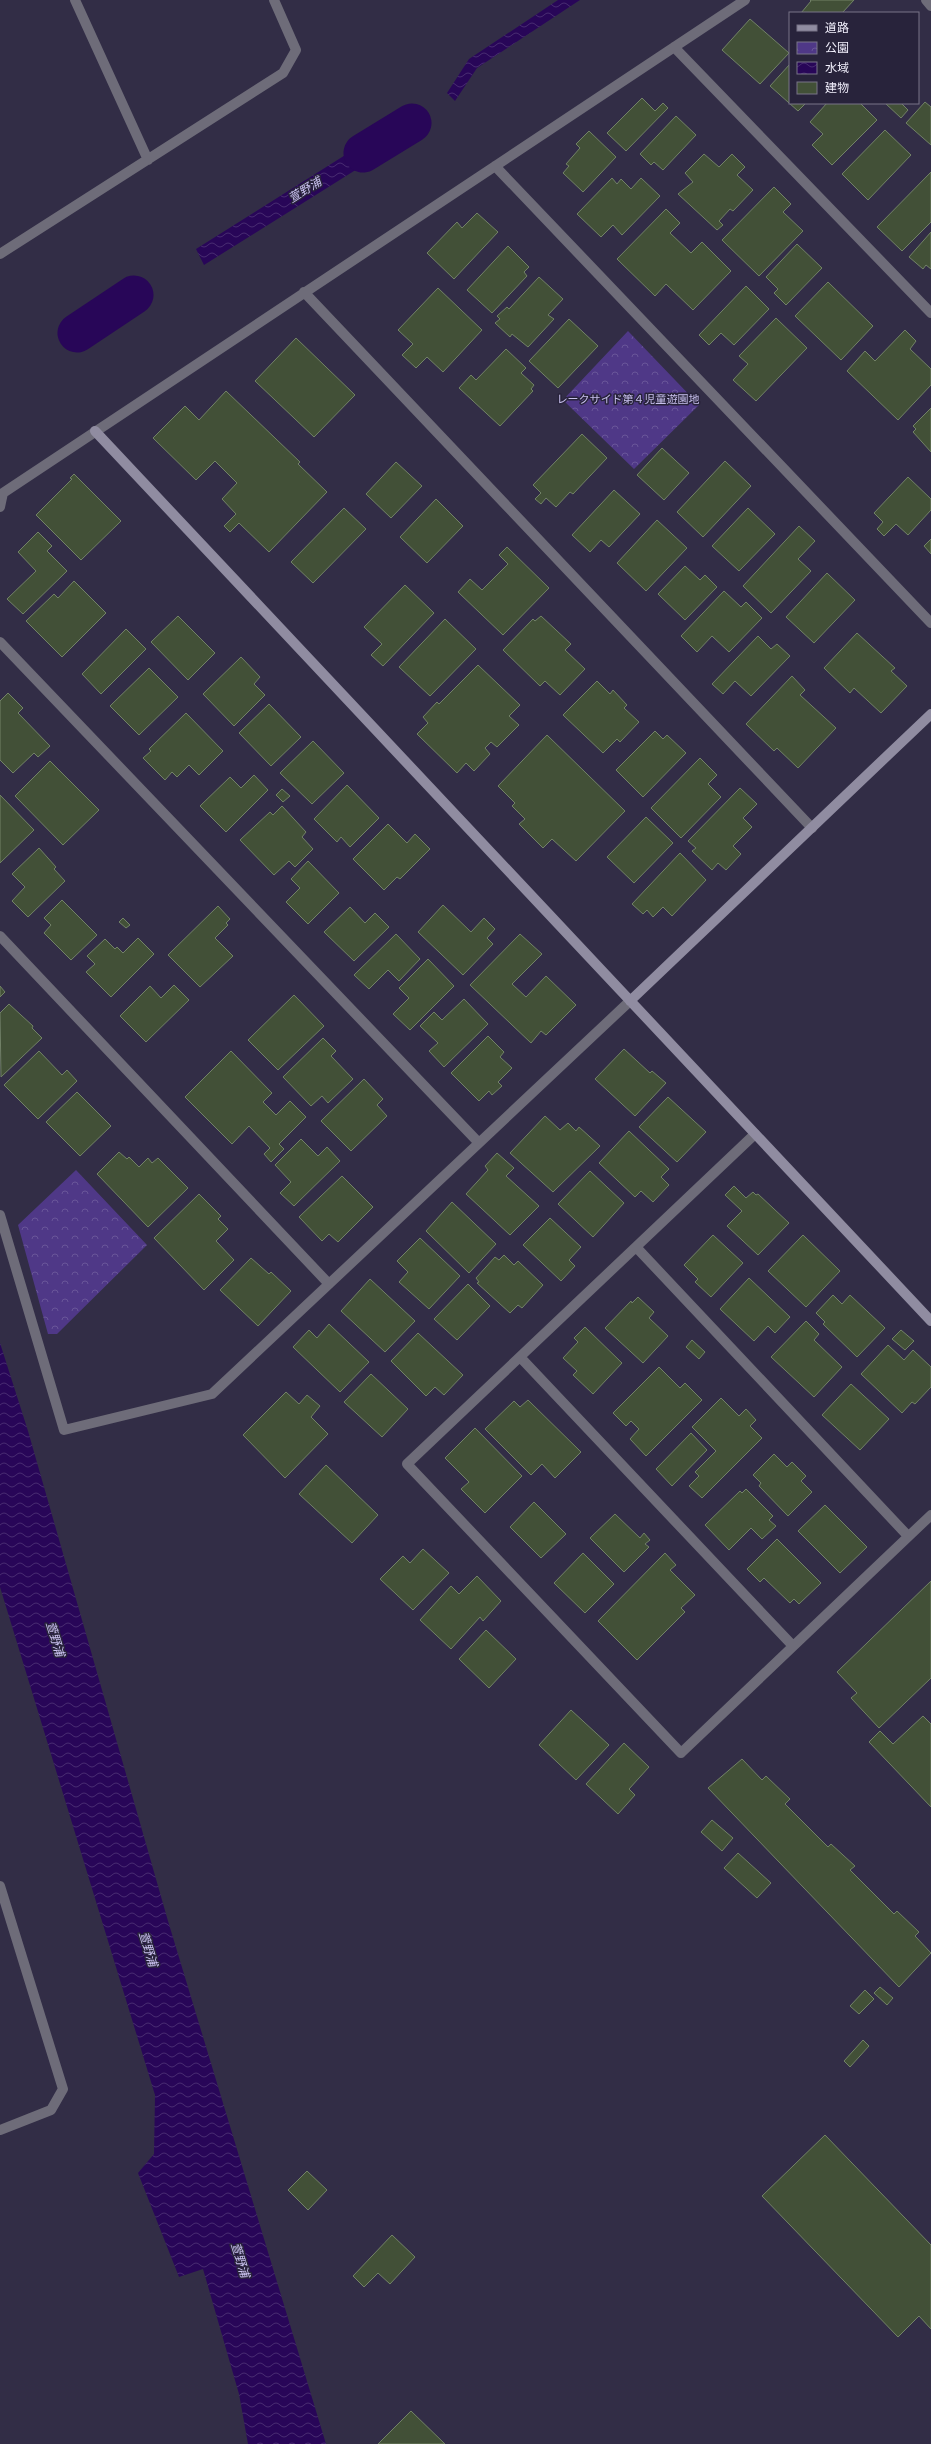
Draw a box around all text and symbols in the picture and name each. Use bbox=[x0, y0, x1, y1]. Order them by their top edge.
legend bbox=[789, 12, 919, 104]
text: 道路 bbox=[825, 21, 849, 35]
text: 公園 bbox=[825, 41, 849, 55]
text: 水域 bbox=[825, 61, 849, 75]
text: 建物 bbox=[825, 81, 849, 95]
water label: 萱野浦 bbox=[286, 173, 326, 205]
park label: レークサイド第４児童遊園地 bbox=[557, 393, 700, 406]
water label: 萱野浦 bbox=[43, 1620, 68, 1660]
water label: 萱野浦 bbox=[136, 1930, 161, 1970]
water label: 萱野浦 bbox=[228, 2241, 253, 2281]

